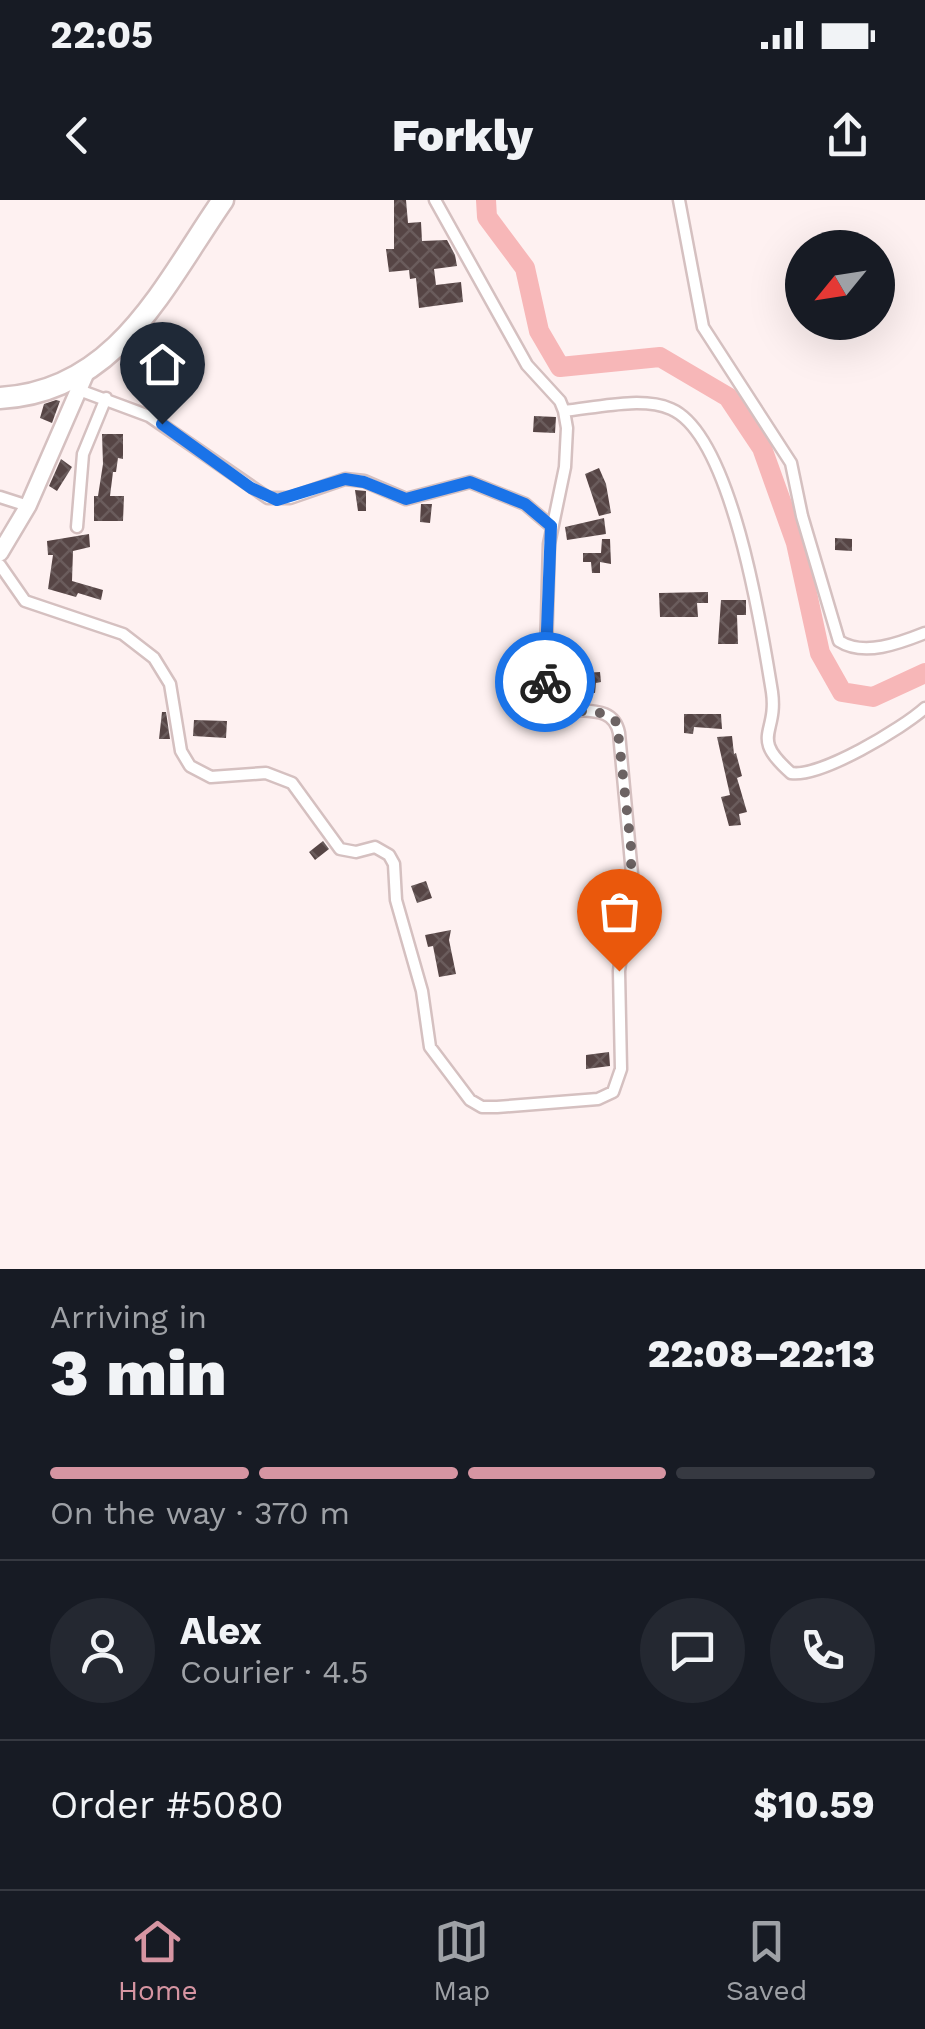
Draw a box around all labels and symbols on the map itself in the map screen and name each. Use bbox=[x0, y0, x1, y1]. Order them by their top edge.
north arrow bbox=[785, 230, 895, 340]
pin bbox=[120, 322, 205, 425]
courier bbox=[495, 632, 595, 732]
pin bbox=[577, 869, 662, 972]

